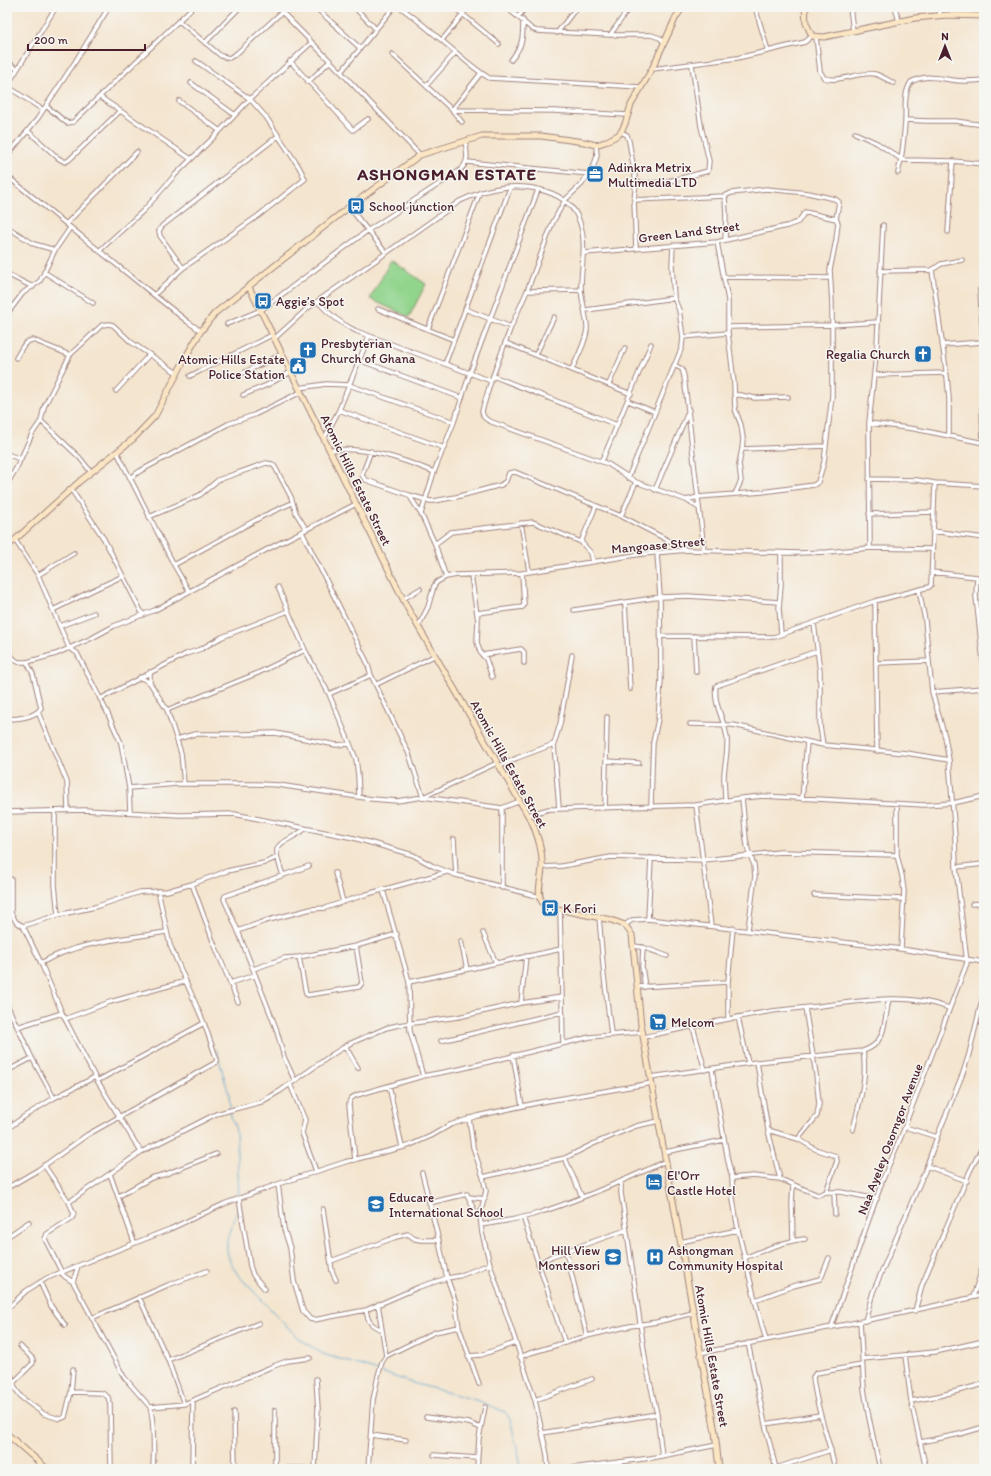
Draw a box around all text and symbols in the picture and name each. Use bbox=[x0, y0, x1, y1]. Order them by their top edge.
scale bar bbox=[28, 26, 145, 52]
north arrow bbox=[925, 26, 965, 66]
text: N bbox=[941, 30, 949, 43]
text: 200 m bbox=[34, 33, 68, 47]
place label: Adinkra Metrix Multimedia LTD bbox=[608, 160, 697, 190]
district label: ASHONGMAN ESTATE bbox=[356, 164, 537, 184]
office icon: Adinkra Metrix Multimedia LTD bbox=[585, 164, 605, 184]
bus stop icon: School junction bbox=[346, 196, 366, 216]
place label: School junction bbox=[369, 199, 454, 214]
street label: Green Land Street bbox=[638, 218, 741, 246]
bus stop icon: Aggie’s Spot bbox=[253, 291, 273, 311]
place label: Aggie’s Spot bbox=[276, 294, 344, 309]
place label: Presbyterian Church of Ghana bbox=[321, 336, 416, 366]
church icon: Presbyterian Church of Ghana bbox=[298, 340, 318, 360]
church icon: Regalia Church bbox=[913, 344, 933, 364]
place label: Regalia Church bbox=[826, 347, 910, 362]
place label: Atomic Hills Estate Police Station bbox=[178, 352, 285, 382]
public building icon: Atomic Hills Estate Police Station bbox=[288, 356, 308, 376]
street label: Atomic Hills Estate Street bbox=[318, 412, 394, 548]
street label: Mangoase Street bbox=[611, 533, 705, 557]
street label: Atomic Hills Estate Street bbox=[467, 697, 551, 831]
bus stop icon: K Fori bbox=[540, 898, 560, 918]
place label: K Fori bbox=[563, 901, 596, 916]
supermarket icon: Melcom bbox=[648, 1012, 668, 1032]
place label: Melcom bbox=[671, 1015, 715, 1030]
street label: Naa Ayeley Osorngor Avenue bbox=[854, 1061, 926, 1217]
place label: El'Orr Castle Hotel bbox=[667, 1168, 736, 1198]
hotel icon: El'Orr Castle Hotel bbox=[644, 1172, 664, 1192]
place label: Educare International School bbox=[389, 1190, 504, 1220]
school or university icon: Educare International School bbox=[366, 1194, 386, 1214]
place label: Hill View Montessori bbox=[538, 1243, 600, 1273]
place label: Ashongman Community Hospital bbox=[668, 1243, 783, 1273]
school or university icon: Hill View Montessori bbox=[603, 1247, 623, 1267]
hospital icon: Ashongman Community Hospital bbox=[645, 1247, 665, 1267]
street label: Atomic Hills Estate Street bbox=[692, 1284, 732, 1428]

